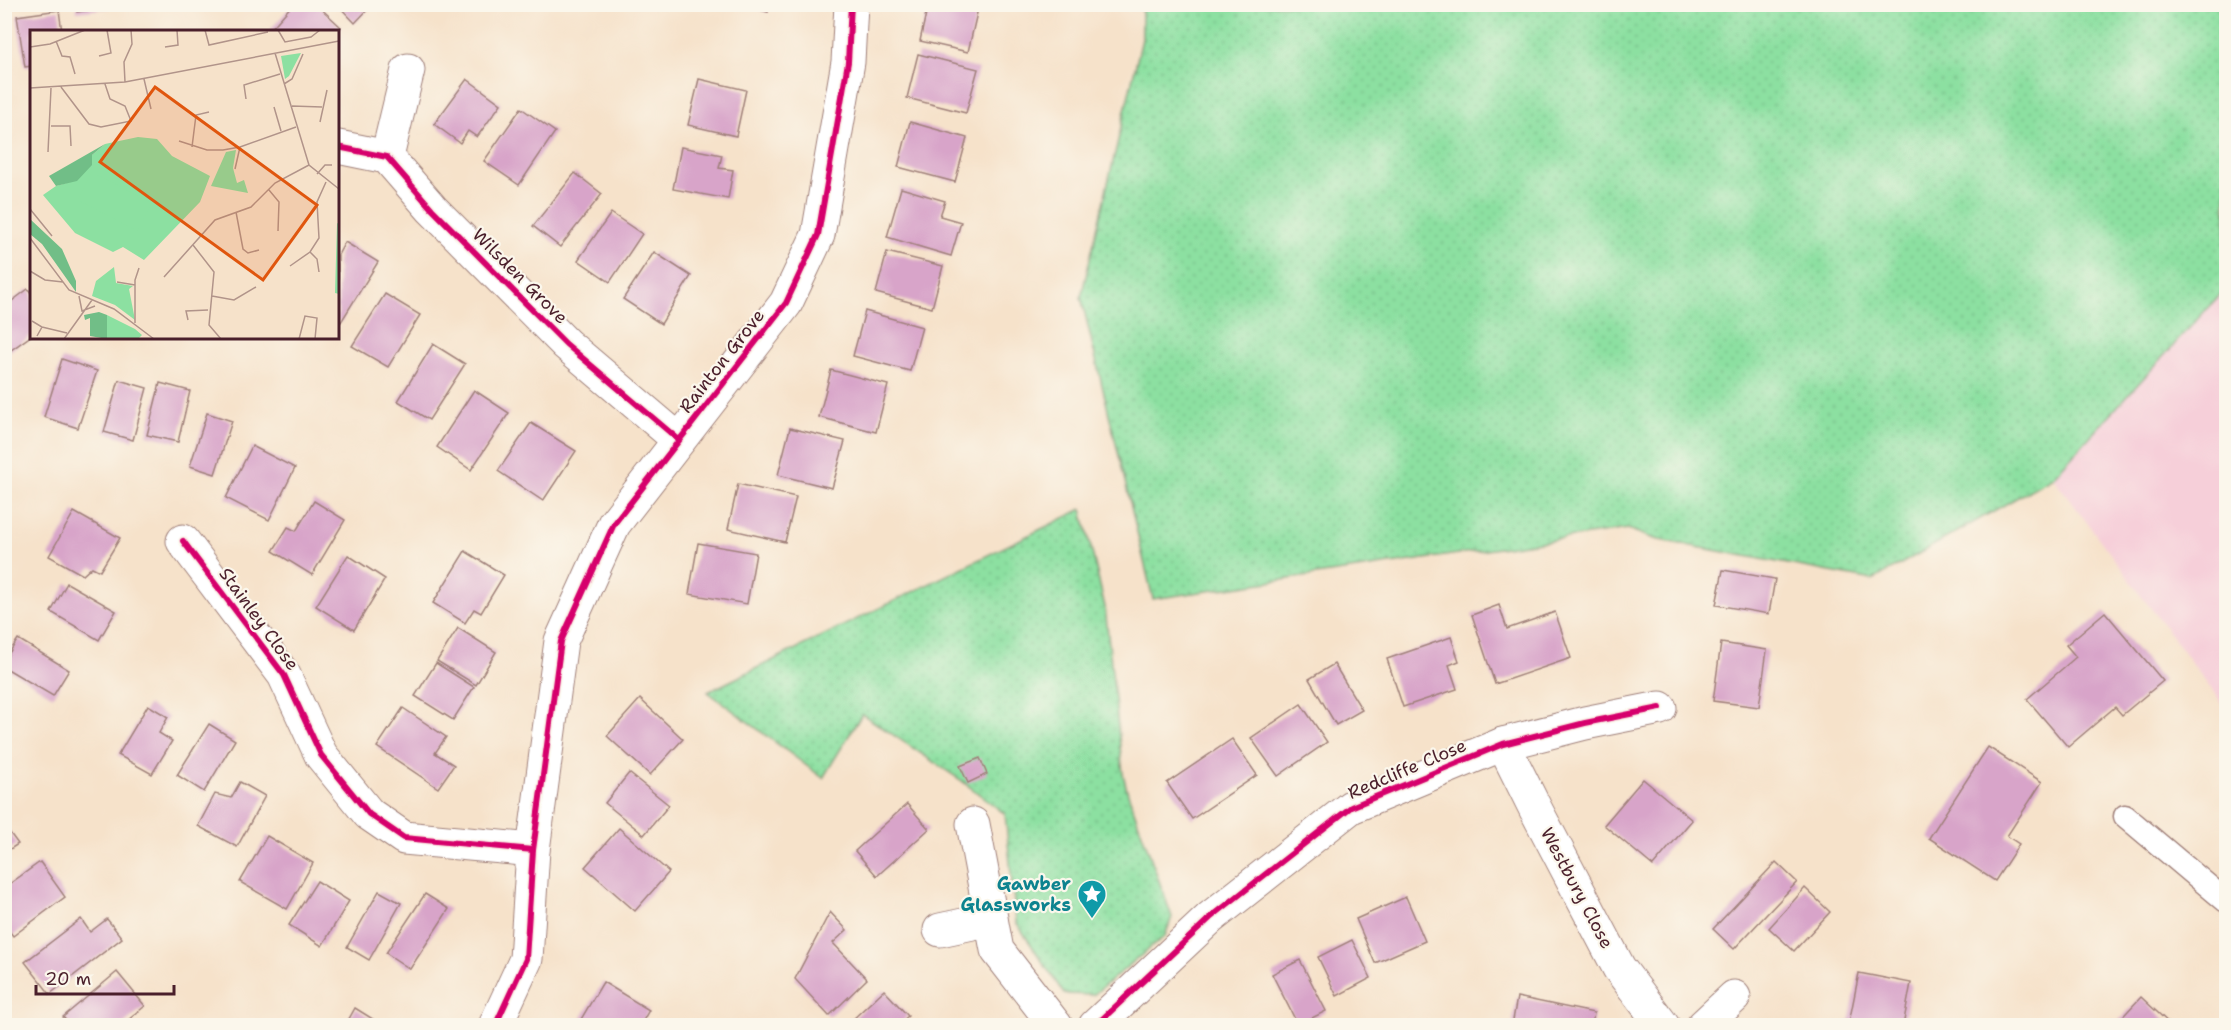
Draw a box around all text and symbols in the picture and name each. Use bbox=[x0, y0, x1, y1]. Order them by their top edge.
inset map bbox=[30, 30, 339, 339]
street label: Wilsden Grove bbox=[467, 223, 573, 329]
street label: Rainton Grove bbox=[674, 304, 770, 418]
street label: Stainley Close bbox=[214, 563, 304, 675]
street label: Redcliffe Close bbox=[1344, 733, 1470, 805]
street label: Westbury Close bbox=[1535, 823, 1619, 953]
place label: Gawber Glassworks bbox=[961, 872, 1071, 917]
place icon: Gawber Glassworks bbox=[1076, 878, 1108, 920]
scale bar bbox=[36, 958, 174, 996]
text: 20 m bbox=[45, 967, 91, 991]

